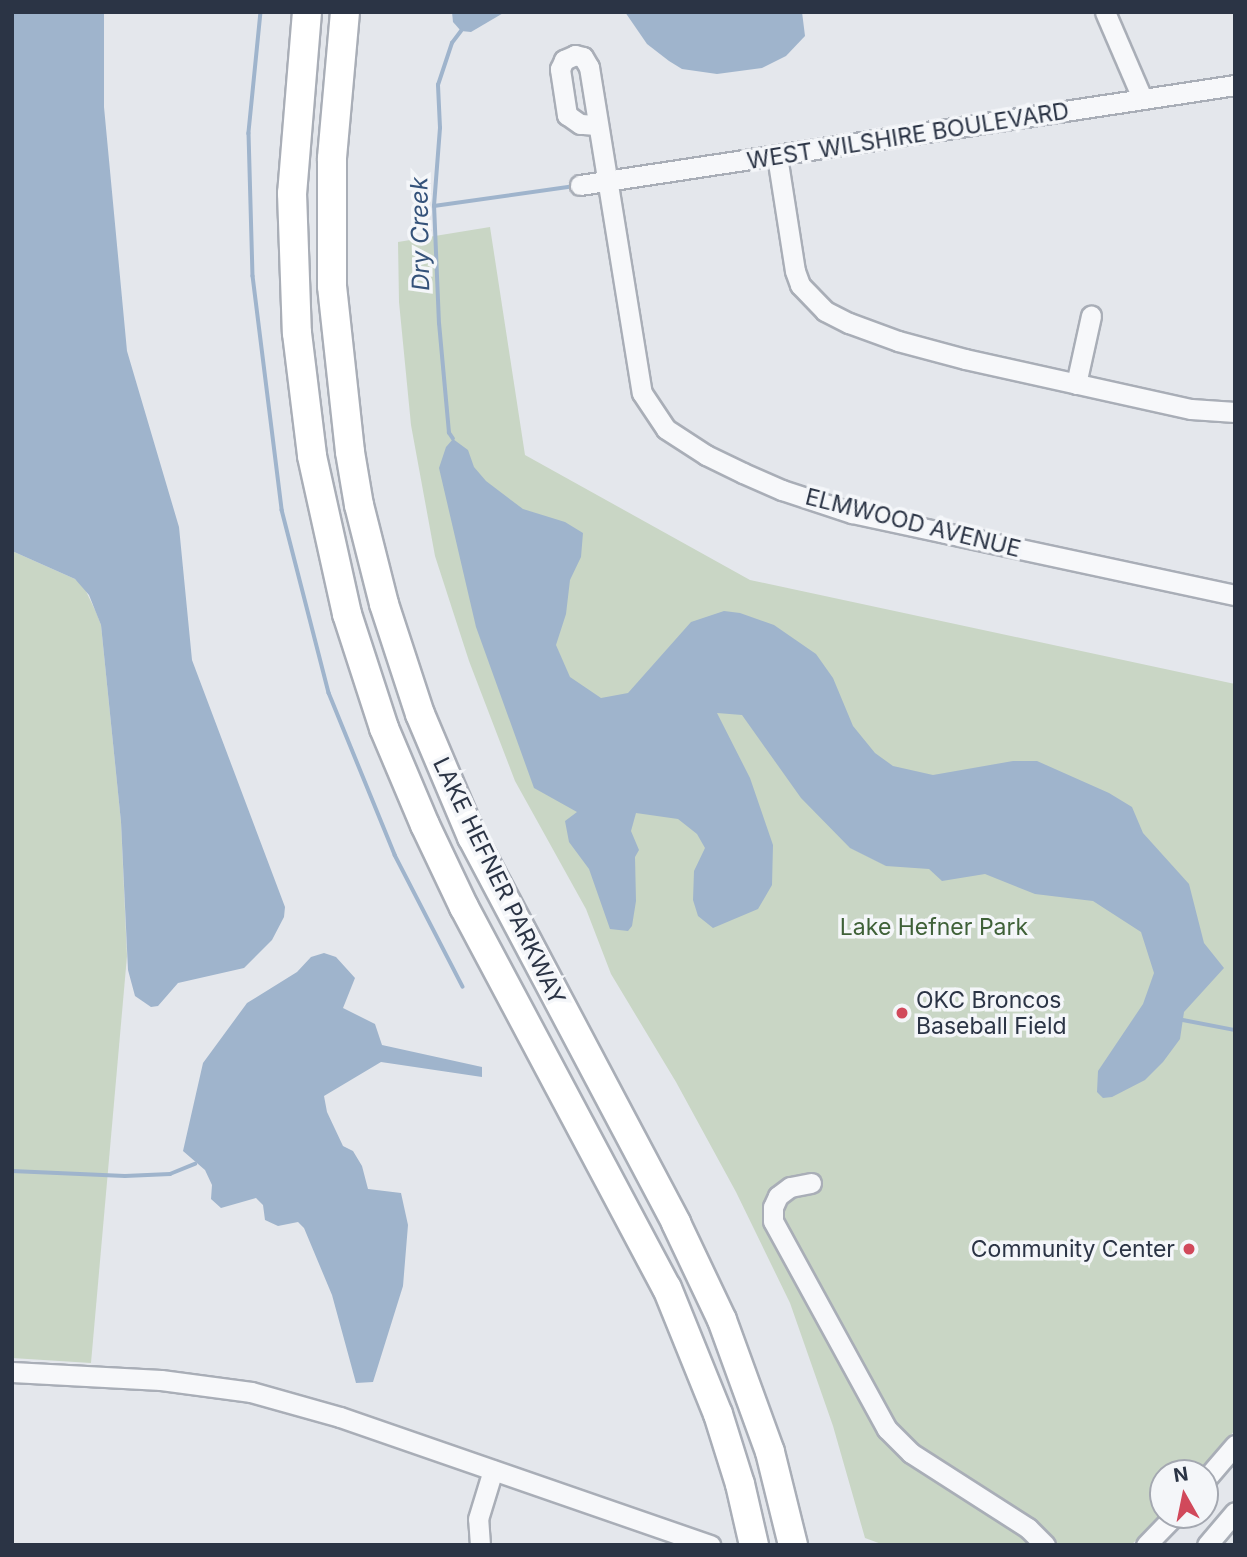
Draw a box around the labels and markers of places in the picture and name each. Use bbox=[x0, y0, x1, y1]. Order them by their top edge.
place label: OKC Broncos Baseball Field bbox=[916, 986, 1067, 1040]
marker: OKC Broncos Baseball Field bbox=[894, 1005, 910, 1021]
place label: Community Center bbox=[971, 1235, 1175, 1263]
marker: Community Center bbox=[1181, 1241, 1197, 1257]

